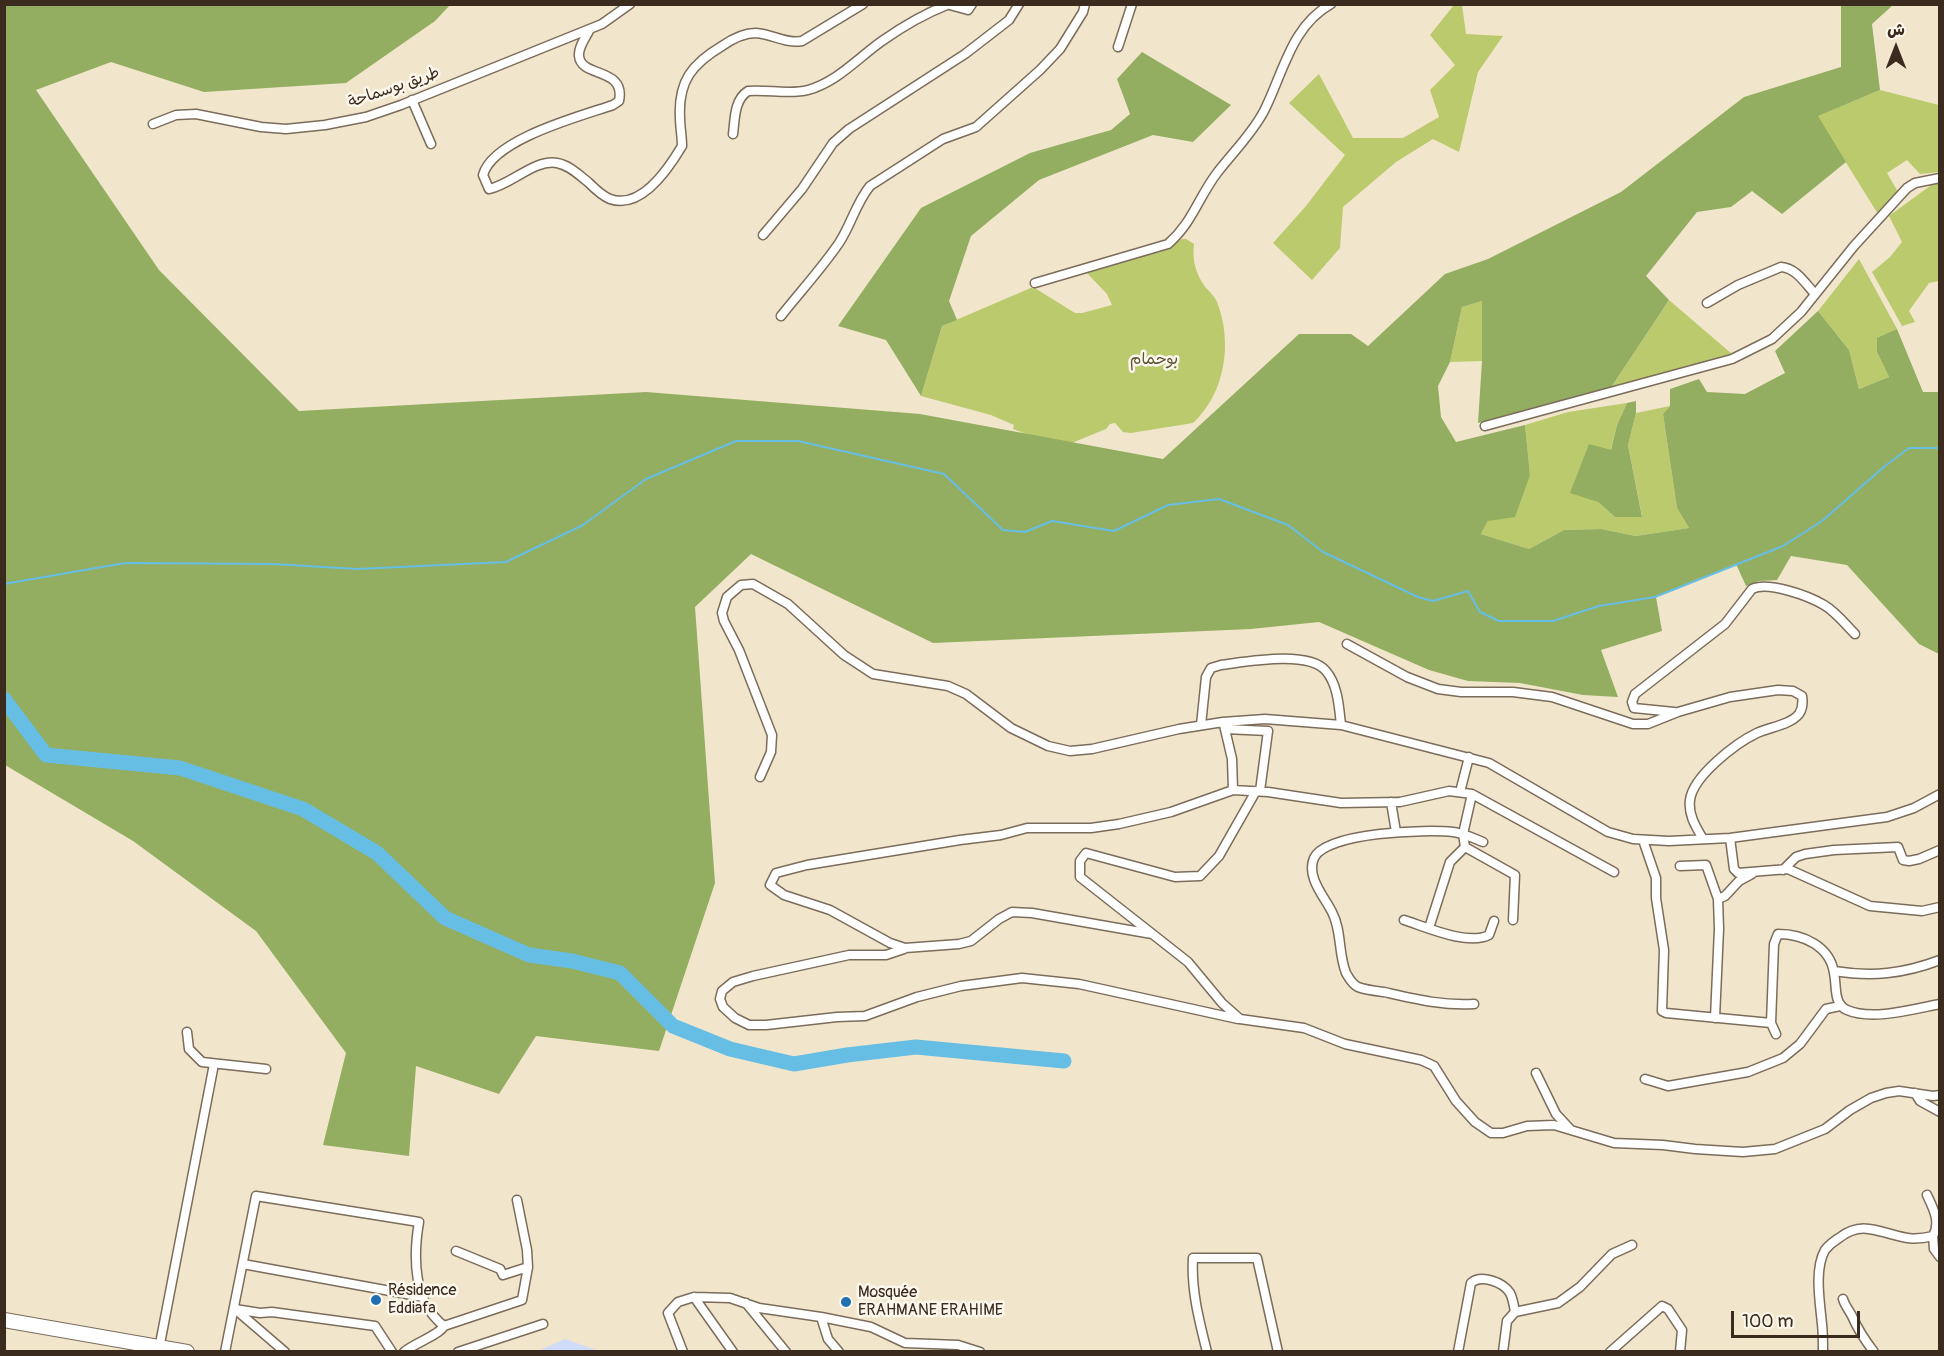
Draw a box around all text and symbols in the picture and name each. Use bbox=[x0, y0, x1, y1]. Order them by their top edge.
north arrow bbox=[1866, 18, 1926, 78]
text: ش bbox=[1887, 20, 1905, 40]
street label: طريق بوسماحة bbox=[346, 63, 442, 113]
park label: بوحمام bbox=[1130, 350, 1178, 370]
place label: Résidence Eddiafa bbox=[388, 1281, 456, 1319]
place label: Mosquée ERAHMANE ERAHIME bbox=[858, 1283, 1003, 1321]
marker: Résidence Eddiafa bbox=[369, 1293, 383, 1307]
marker: Mosquée ERAHMANE ERAHIME bbox=[839, 1295, 853, 1309]
scale bar bbox=[1734, 1299, 1863, 1337]
text: 100 m bbox=[1742, 1310, 1794, 1333]

